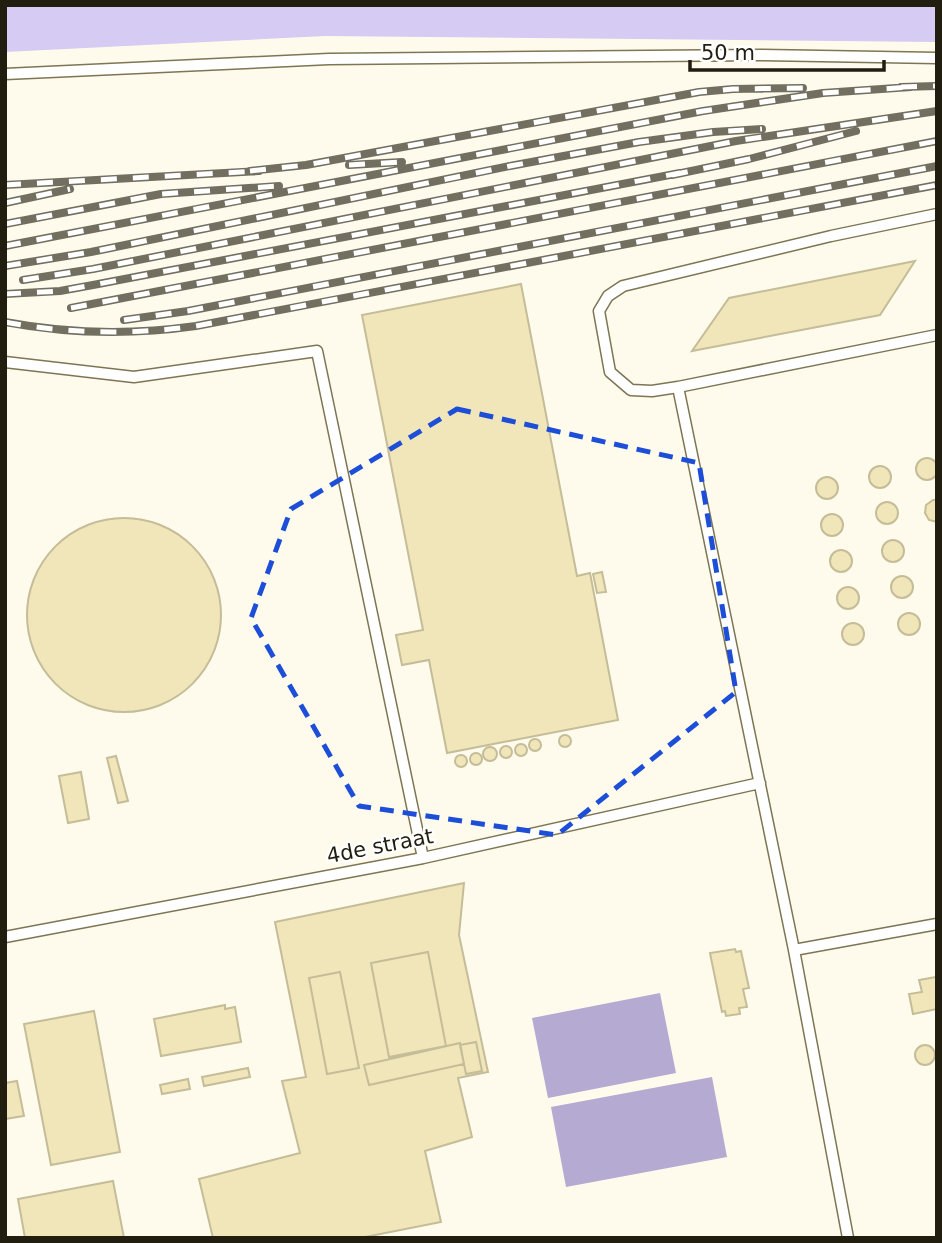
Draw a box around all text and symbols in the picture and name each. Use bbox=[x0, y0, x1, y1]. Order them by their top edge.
scale bar bbox=[690, 28, 884, 72]
text: 50 m bbox=[701, 41, 755, 65]
street label: 4de straat bbox=[325, 824, 435, 868]

